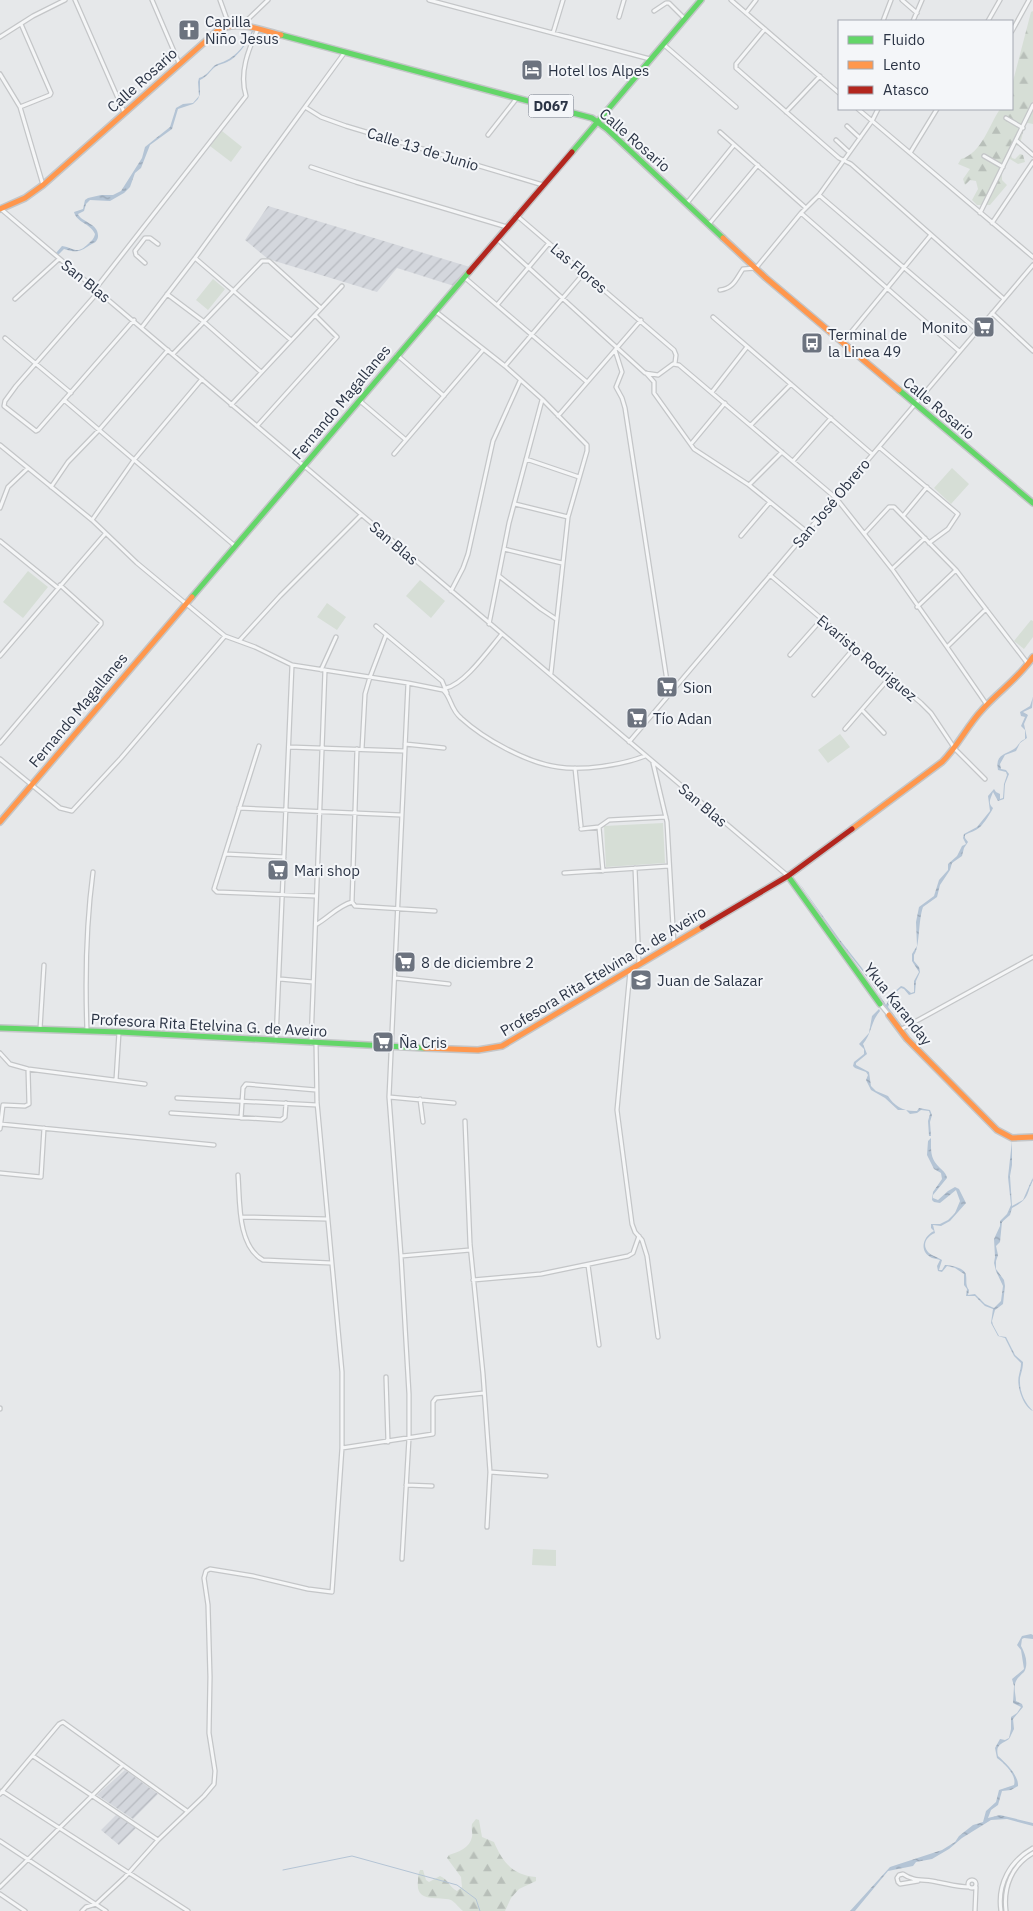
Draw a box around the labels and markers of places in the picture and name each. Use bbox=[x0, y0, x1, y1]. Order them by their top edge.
place label: Capilla Niño Jesus bbox=[205, 12, 279, 48]
church icon: Capilla Niño Jesus bbox=[177, 18, 201, 42]
hotel icon: Hotel los Alpes bbox=[520, 58, 544, 82]
place label: Hotel los Alpes bbox=[548, 61, 649, 80]
supermarket icon: Monito bbox=[972, 315, 996, 339]
place label: Monito bbox=[922, 318, 968, 337]
place label: Terminal de la Linea 49 bbox=[828, 325, 907, 361]
bus stop icon: Terminal de la Linea 49 bbox=[800, 331, 824, 355]
supermarket icon: Sion bbox=[655, 675, 679, 699]
place label: Sion bbox=[683, 678, 712, 697]
supermarket icon: Tío Adan bbox=[625, 706, 649, 730]
place label: Tío Adan bbox=[653, 709, 712, 728]
supermarket icon: Mari shop bbox=[266, 858, 290, 882]
place label: Mari shop bbox=[294, 861, 360, 880]
supermarket icon: 8 de diciembre 2 bbox=[393, 950, 417, 974]
place label: 8 de diciembre 2 bbox=[421, 953, 534, 972]
school or university icon: Juan de Salazar bbox=[629, 968, 653, 992]
place label: Juan de Salazar bbox=[657, 971, 764, 990]
supermarket icon: Ña Cris bbox=[371, 1030, 395, 1054]
place label: Ña Cris bbox=[399, 1033, 447, 1052]

